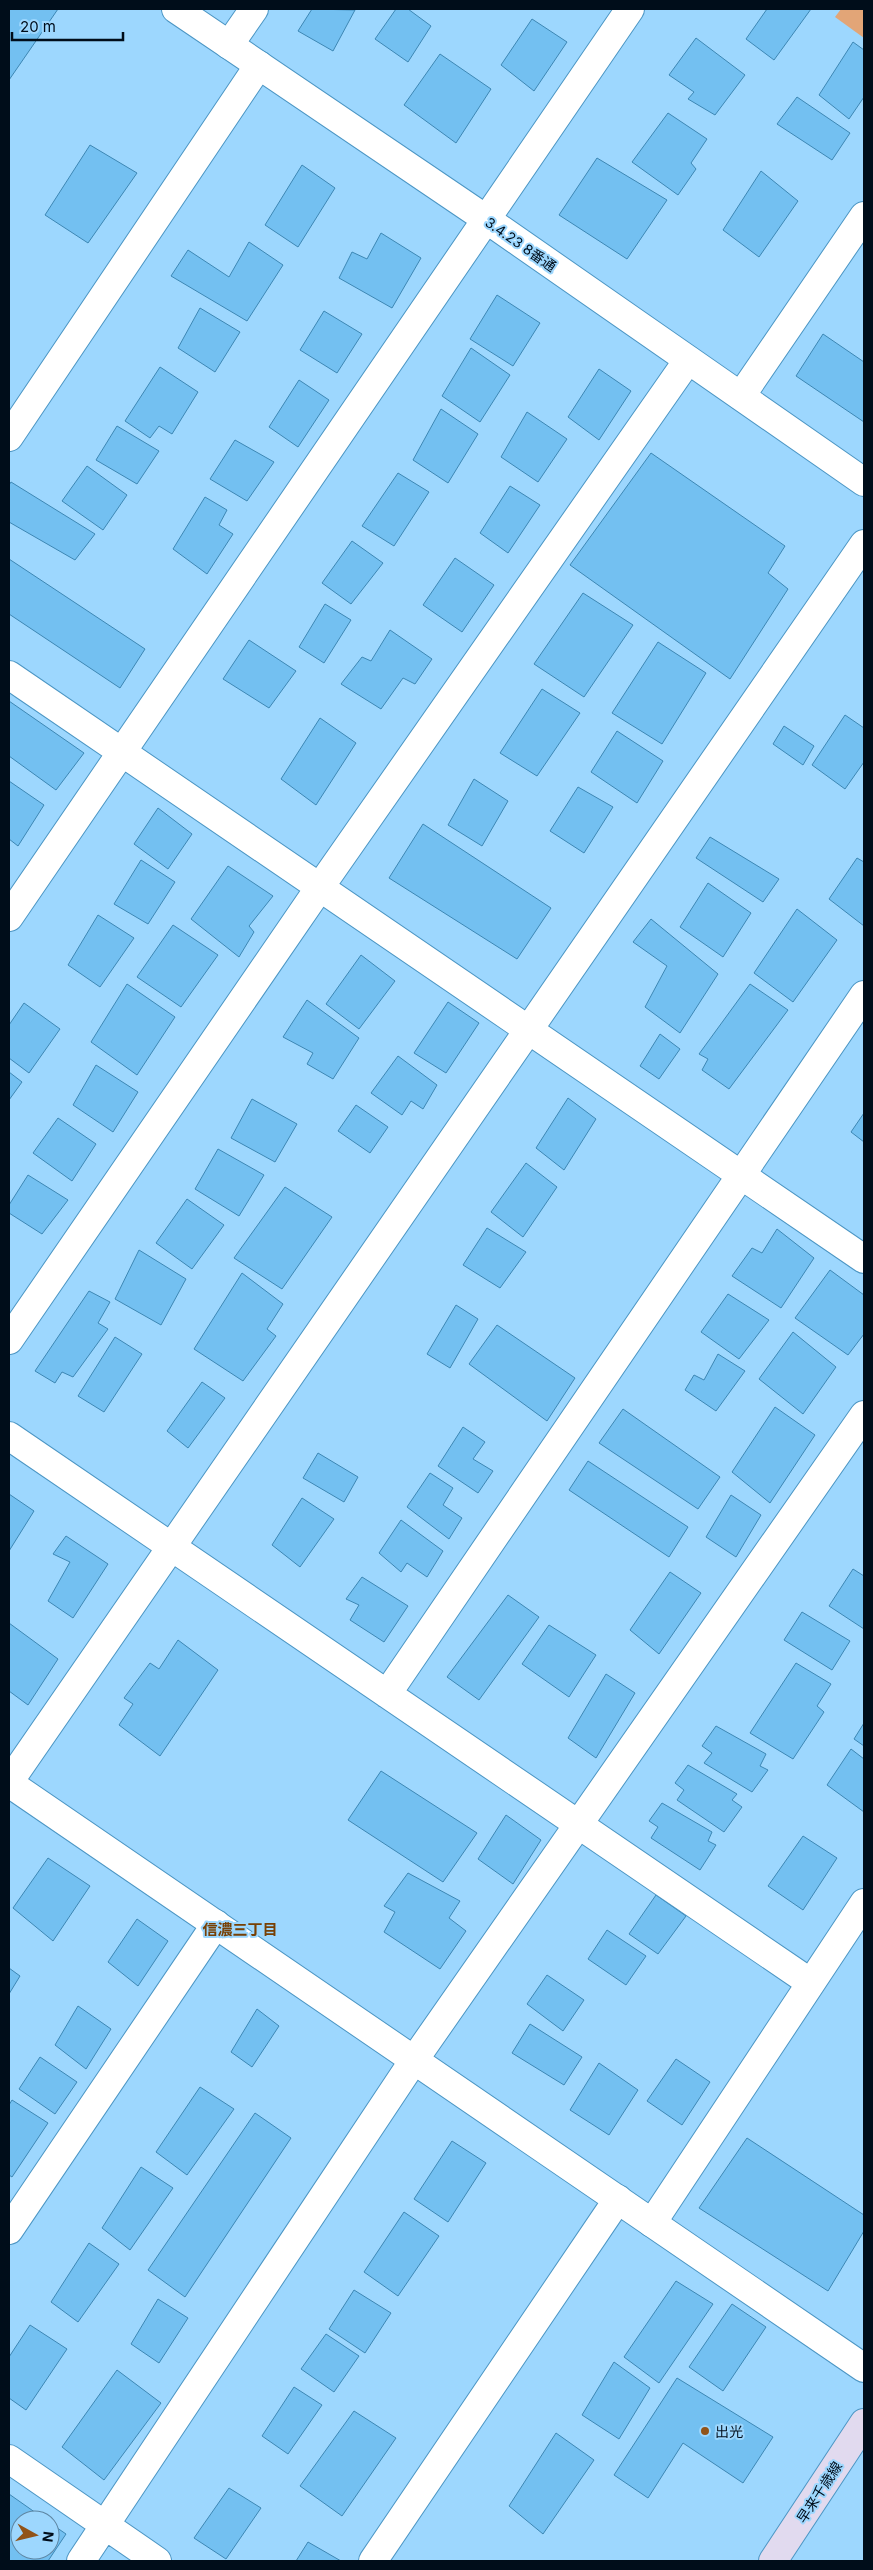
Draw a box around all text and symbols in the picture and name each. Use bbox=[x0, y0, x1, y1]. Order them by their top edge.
scale bar bbox=[12, 10, 124, 42]
text: 20 m bbox=[20, 17, 56, 36]
street label: 3.4.23 8番通 bbox=[482, 213, 560, 275]
district label: 信濃三丁目 bbox=[202, 1920, 278, 1939]
place label: 出光 bbox=[715, 2423, 743, 2440]
marker: 出光 bbox=[699, 2425, 711, 2437]
street label: 早来千歳線 bbox=[793, 2458, 845, 2526]
north arrow bbox=[10, 2510, 60, 2560]
text: N bbox=[39, 2530, 58, 2543]

